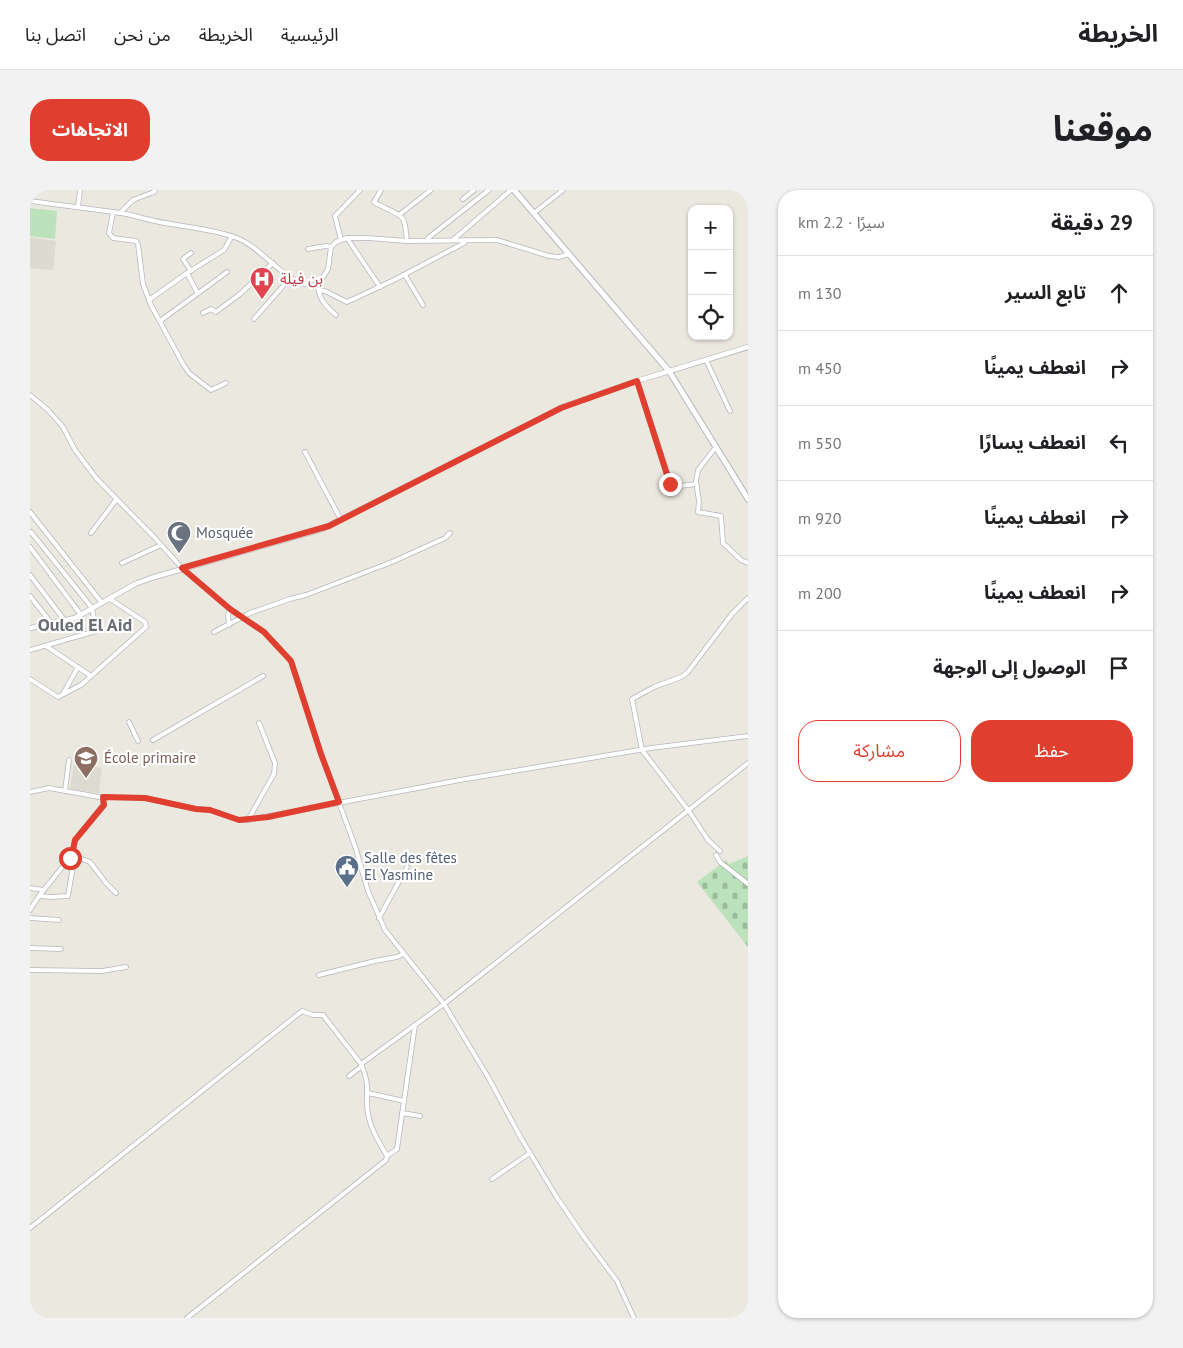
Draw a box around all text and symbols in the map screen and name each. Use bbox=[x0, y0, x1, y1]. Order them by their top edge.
text: الخريطة bbox=[1078, 18, 1158, 49]
text: اتصل بنا bbox=[25, 23, 86, 46]
text: من نحن bbox=[114, 23, 171, 46]
text: الخريطة bbox=[199, 23, 253, 46]
text: الرئيسية bbox=[281, 23, 339, 46]
button: الاتجاهات bbox=[30, 99, 150, 161]
text: موقعنا bbox=[1053, 105, 1153, 151]
map controls bbox=[688, 205, 733, 340]
button: + bbox=[688, 205, 733, 250]
text: 29 دقيقة bbox=[1051, 209, 1133, 236]
text: سيرًا · 2.2 km bbox=[798, 212, 885, 232]
button: − bbox=[688, 250, 733, 295]
hospital icon: بن فيلة bbox=[249, 266, 275, 300]
place label: بن فيلة bbox=[280, 269, 323, 288]
icon: ahead bbox=[1105, 279, 1133, 307]
text: تابع السير bbox=[1005, 280, 1086, 304]
text: 130 m bbox=[798, 283, 841, 303]
button: locate bbox=[688, 295, 733, 340]
icon: right bbox=[1105, 354, 1133, 382]
text: انعطف يمينًا bbox=[984, 355, 1086, 379]
text: 450 m bbox=[798, 358, 841, 378]
icon: left bbox=[1105, 429, 1133, 457]
text: انعطف يسارًا bbox=[979, 430, 1086, 454]
text: 550 m bbox=[798, 433, 841, 453]
route end bbox=[659, 473, 682, 496]
icon: right bbox=[1105, 504, 1133, 532]
text: انعطف يمينًا bbox=[984, 505, 1086, 529]
text: 920 m bbox=[798, 508, 841, 528]
mosque icon: Mosquée bbox=[166, 520, 192, 554]
place label: Mosquée bbox=[196, 523, 253, 542]
icon: right bbox=[1105, 579, 1133, 607]
text: انعطف يمينًا bbox=[984, 580, 1086, 604]
text: 200 m bbox=[798, 583, 841, 603]
district label: Ouled El Aid bbox=[38, 613, 132, 636]
icon: arrive bbox=[1105, 654, 1133, 682]
text: الوصول إلى الوجهة bbox=[933, 655, 1086, 679]
button: مشاركة bbox=[798, 720, 961, 782]
button: حفظ bbox=[971, 720, 1133, 782]
school or university icon: École primaire bbox=[73, 745, 99, 779]
place label: École primaire bbox=[104, 748, 196, 767]
route start bbox=[59, 847, 82, 870]
place label: Salle des fêtes El Yasmine bbox=[364, 848, 457, 884]
public building icon: Salle des fêtes El Yasmine bbox=[334, 854, 360, 888]

